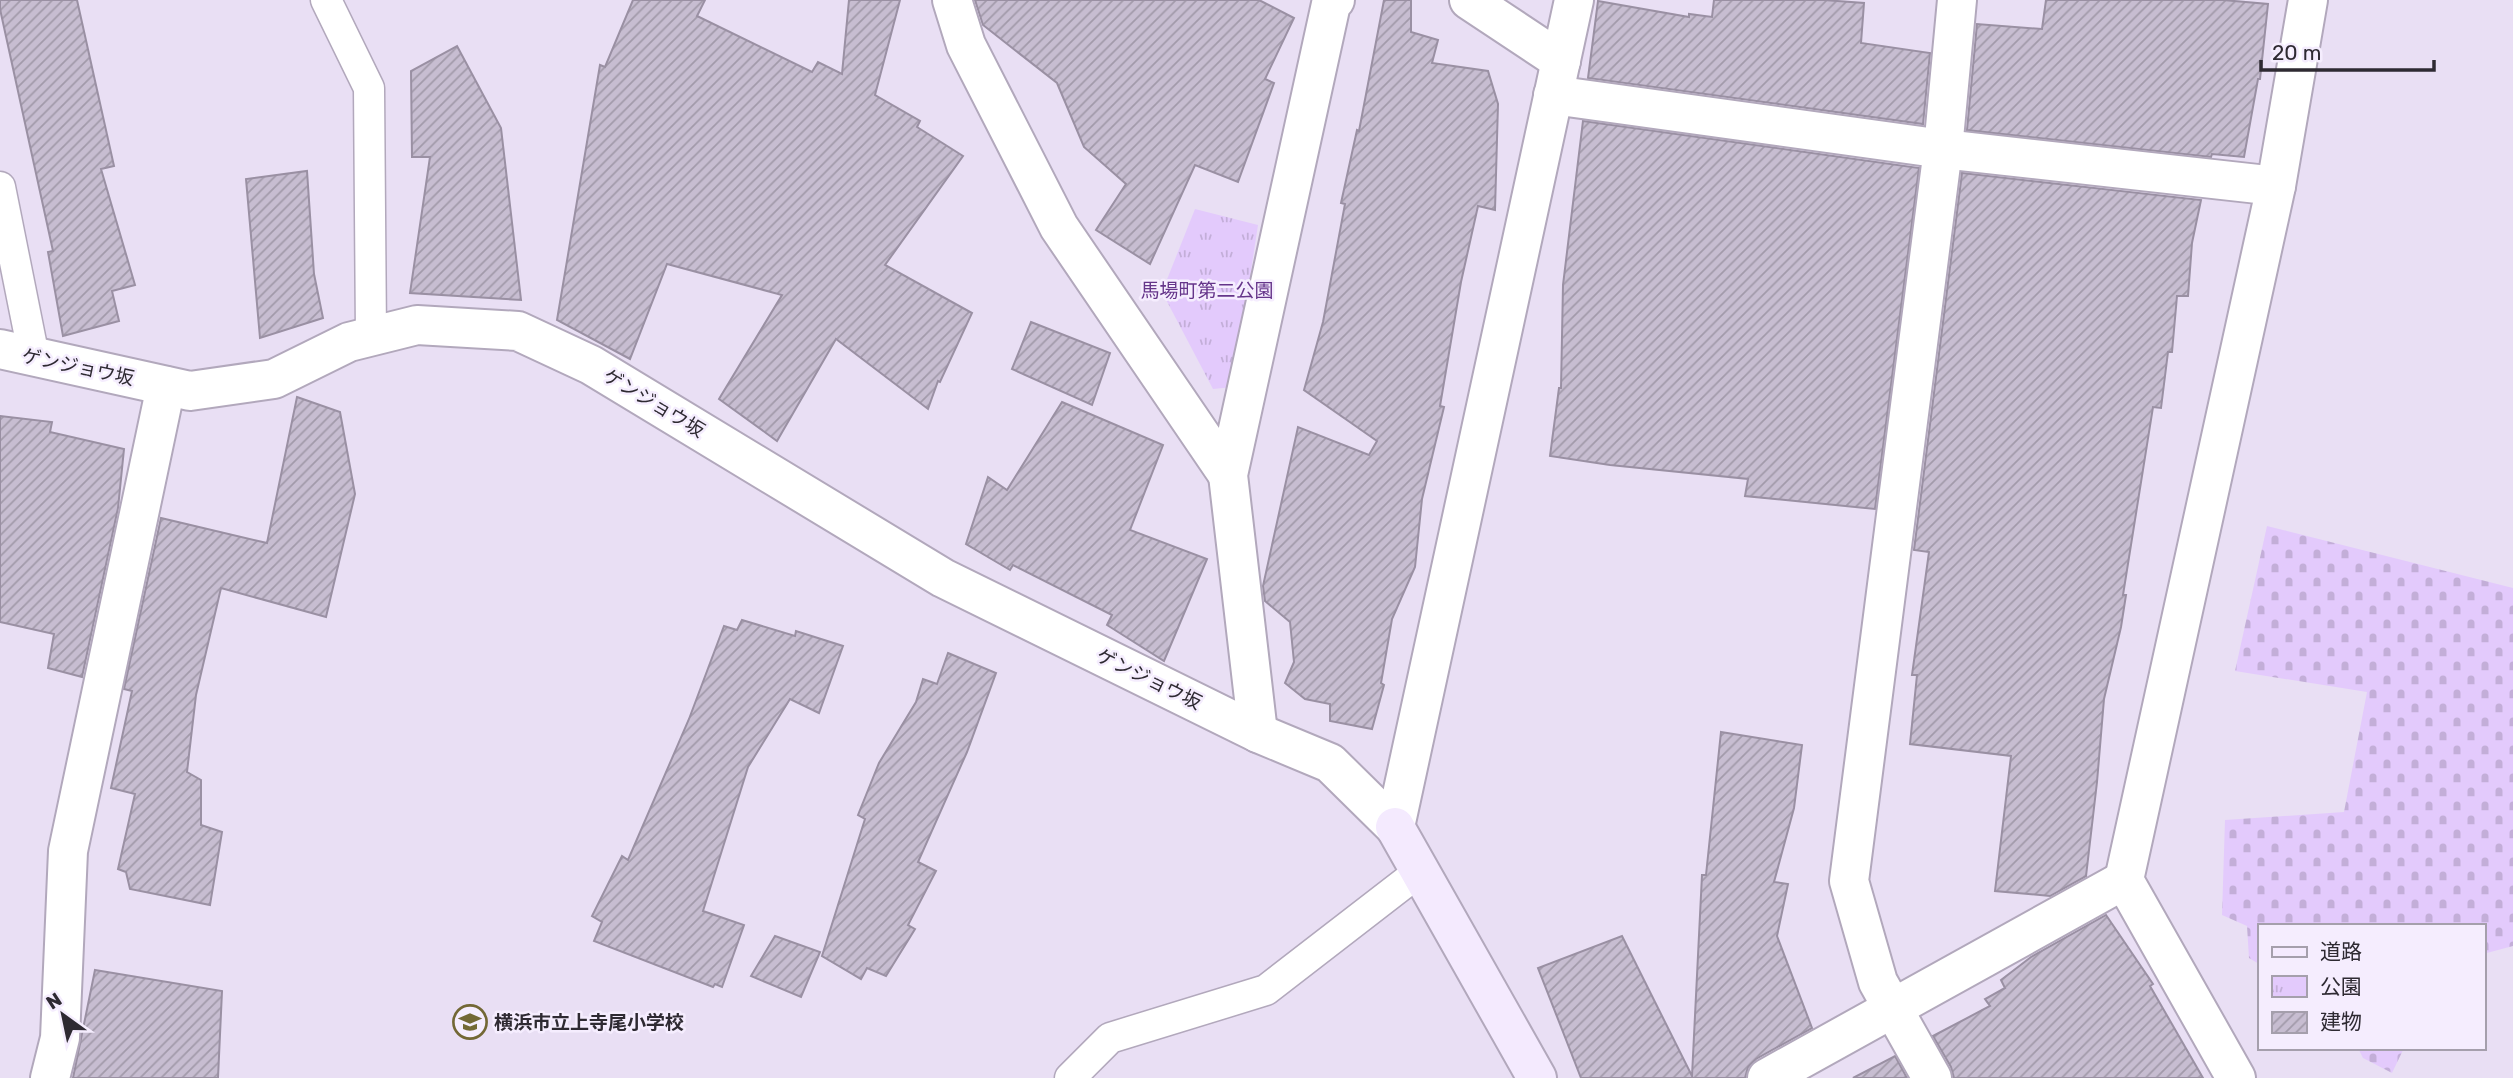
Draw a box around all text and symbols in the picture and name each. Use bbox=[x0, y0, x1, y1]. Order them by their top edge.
scale bar bbox=[2261, 28, 2434, 72]
text: 20 m bbox=[2272, 40, 2321, 65]
park label: 馬場町第二公園 bbox=[1140, 279, 1274, 302]
street label: ゲンジョウ坂 bbox=[20, 344, 136, 390]
street label: ゲンジョウ坂 bbox=[599, 364, 709, 442]
street label: ゲンジョウ坂 bbox=[1093, 644, 1205, 714]
legend bbox=[2258, 924, 2485, 1050]
text: 道路 bbox=[2320, 939, 2362, 964]
text: 公園 bbox=[2320, 974, 2362, 999]
north arrow bbox=[28, 980, 98, 1050]
text: N bbox=[42, 988, 66, 1015]
school or university icon: 横浜市立上寺尾小学校 bbox=[451, 1003, 489, 1041]
text: 建物 bbox=[2320, 1009, 2362, 1034]
place label: 横浜市立上寺尾小学校 bbox=[494, 1011, 684, 1034]

